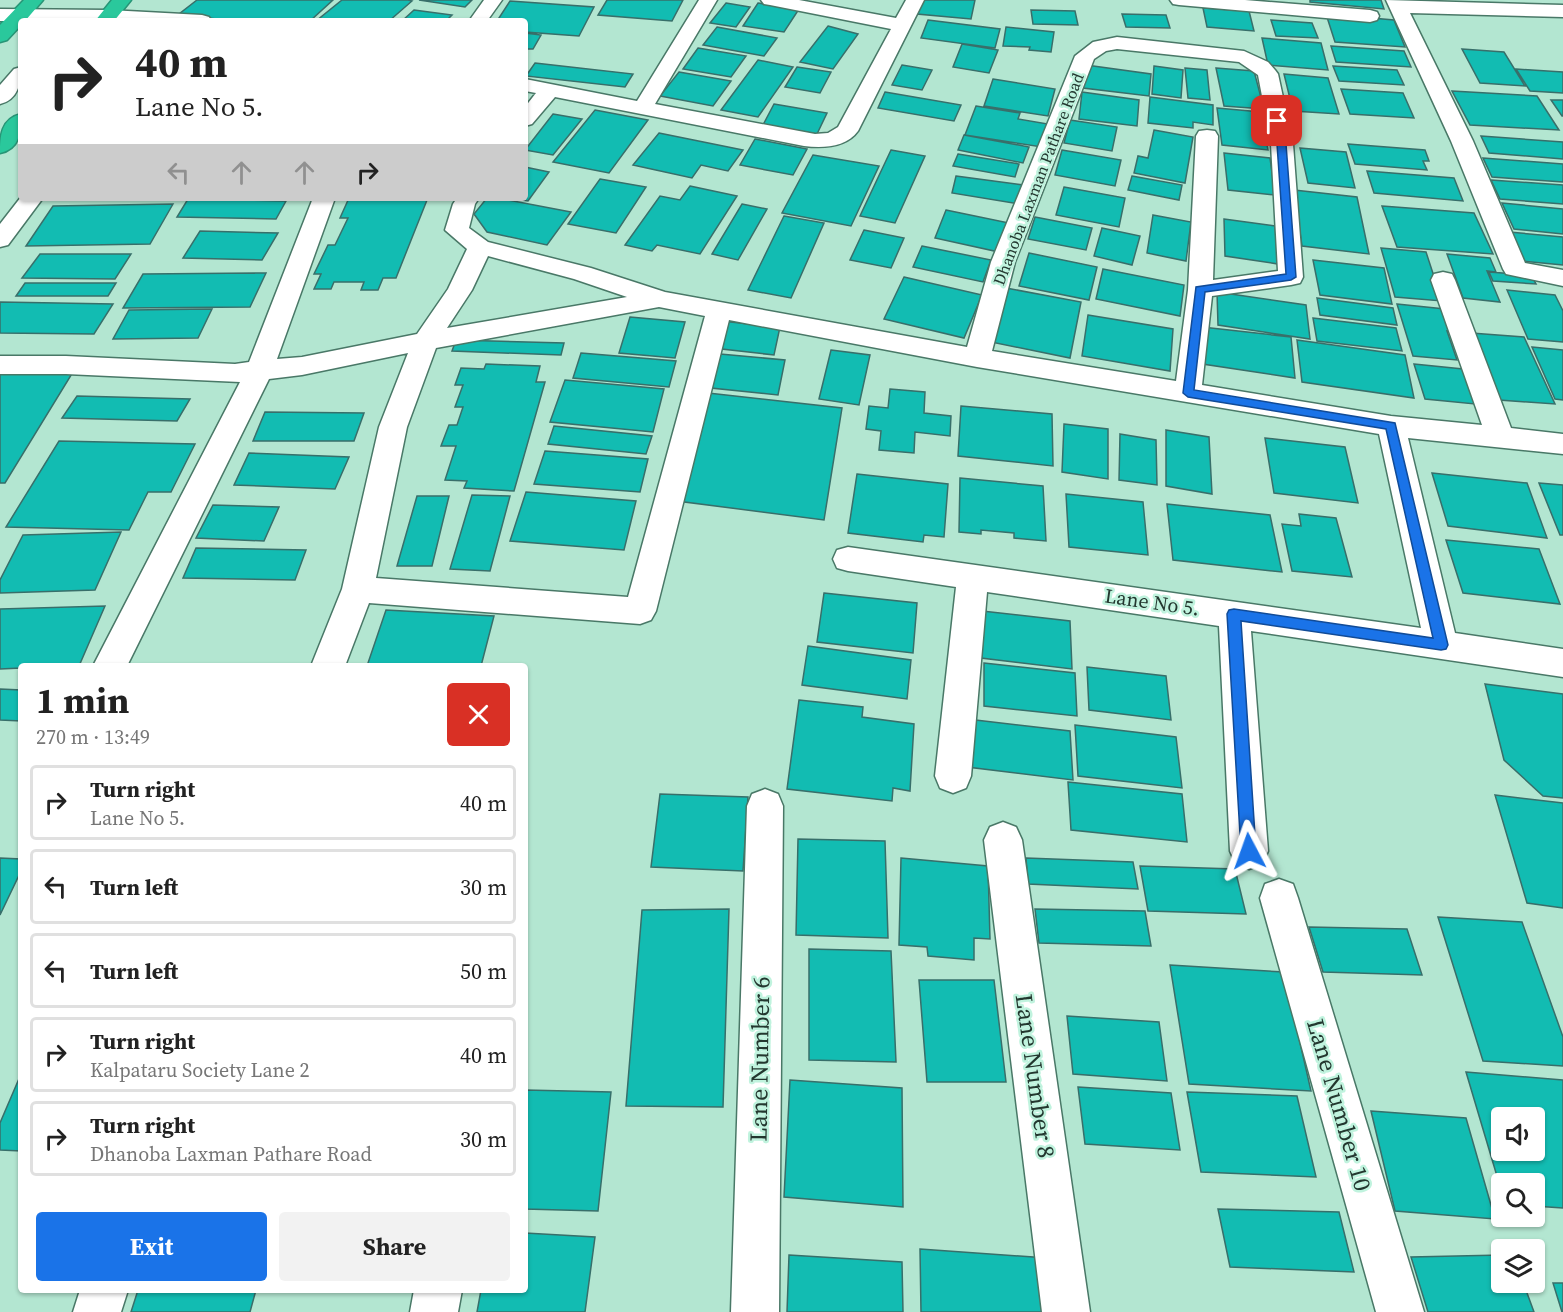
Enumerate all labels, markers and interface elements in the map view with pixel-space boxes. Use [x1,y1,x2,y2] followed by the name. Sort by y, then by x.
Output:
[135,33,228,91] text: 40 m
[36,42,114,120] icon: right
[987,70,1089,288] street label: Dhanoba Laxman Pathare Road
[135,88,263,125] text: Lane No 5.
[1251,95,1302,146] pin
[1260,104,1293,137] icon: arrive
[162,156,195,189] icon: left
[225,156,258,189] icon: ahead
[288,156,321,189] icon: ahead
[351,156,384,189] icon: right
[1103,582,1201,622] street label: Lane No 5.
[36,676,129,725] text: 1 min
[447,683,510,746] button: close
[36,723,150,751] text: 270 m · 13:49
[90,774,195,804] text: Turn right
[39,786,72,819] icon: right
[460,788,507,818] text: 40 m
[90,804,185,832] text: Lane No 5.
[1217,819,1281,883] position arrow
[39,870,72,903] icon: left
[90,872,178,902] text: Turn left
[460,872,507,902] text: 30 m
[39,954,72,987] icon: left
[90,956,178,986] text: Turn left
[460,956,507,986] text: 50 m
[742,976,777,1142] street label: Lane Number 6
[1008,992,1063,1160] street label: Lane Number 8
[1299,1015,1380,1195] street label: Lane Number 10
[90,1026,195,1056] text: Turn right
[39,1038,72,1071] icon: right
[460,1040,507,1070] text: 40 m
[90,1056,310,1084] text: Kalpataru Society Lane 2
[1491,1107,1545,1293] map controls
[1491,1107,1545,1161] button: sound
[90,1110,195,1140] text: Turn right
[39,1122,72,1155] icon: right
[460,1124,507,1154] text: 30 m
[90,1140,372,1168] text: Dhanoba Laxman Pathare Road
[1491,1173,1545,1227] button: search
[36,1212,267,1281] button: Exit
[279,1212,510,1281] button: Share
[1491,1239,1545,1293] button: layers

